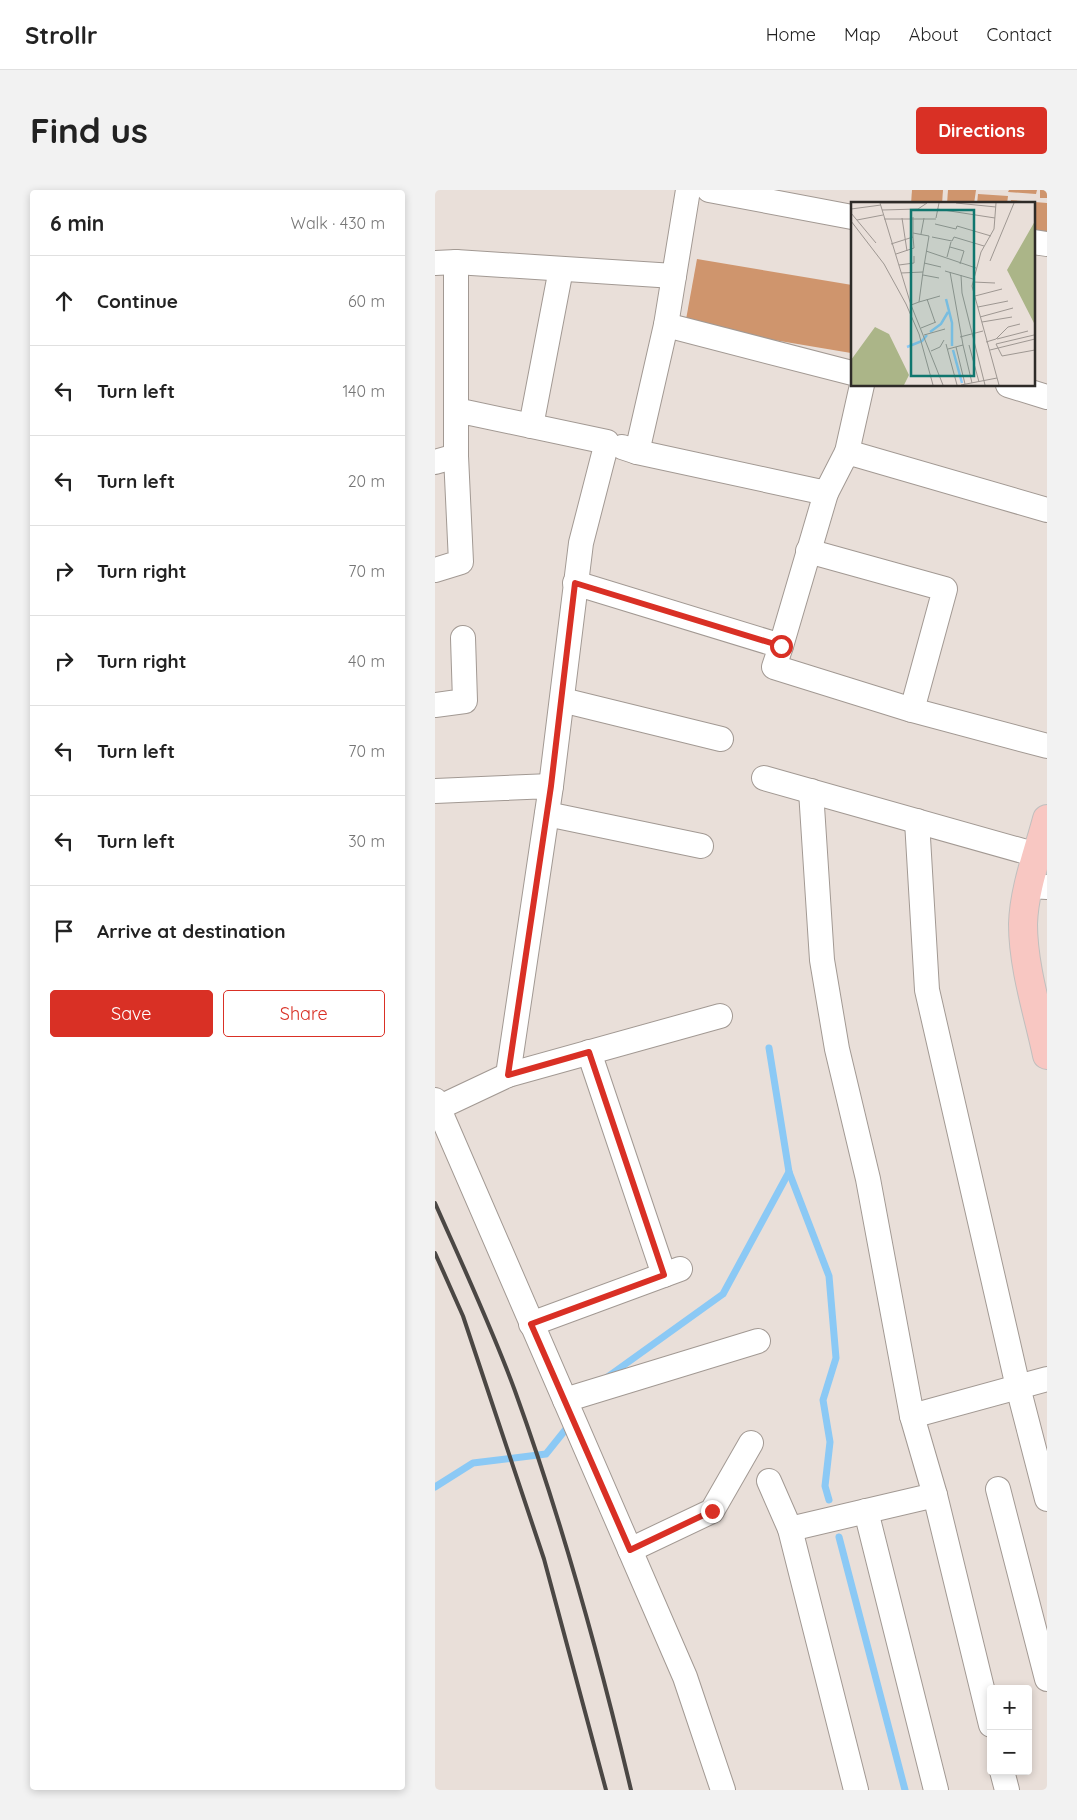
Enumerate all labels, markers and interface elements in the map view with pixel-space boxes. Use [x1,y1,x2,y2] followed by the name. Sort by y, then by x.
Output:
[25,20,97,50] text: Strollr
[766,23,816,46] text: Home
[844,23,881,46] text: Map
[909,23,959,46] text: About
[987,23,1052,46] text: Contact
[916,107,1047,154] button: Directions
[30,108,148,152] text: Find us
[851,202,1035,386] inset map
[50,210,104,236] text: 6 min
[291,213,385,233] text: Walk · 430 m
[50,287,78,315] icon: ahead
[97,289,178,313] text: Continue
[348,291,385,311] text: 60 m
[50,377,78,405] icon: left
[97,379,175,403] text: Turn left
[342,381,385,401] text: 140 m
[50,467,78,495] icon: left
[97,469,175,493] text: Turn left
[348,471,385,491] text: 20 m
[50,557,78,585] icon: right
[97,559,186,583] text: Turn right
[348,561,385,581] text: 70 m
[770,635,793,658] route start
[50,647,78,675] icon: right
[97,649,186,673] text: Turn right
[348,651,385,671] text: 40 m
[50,737,78,765] icon: left
[97,739,175,763] text: Turn left
[348,741,385,761] text: 70 m
[50,827,78,855] icon: left
[97,829,175,853] text: Turn left
[348,831,385,851] text: 30 m
[50,917,78,945] icon: arrive
[97,919,286,943] text: Arrive at destination
[50,990,213,1037] button: Save
[223,990,385,1037] button: Share
[701,1500,724,1523] route end
[987,1685,1032,1775] map controls
[987,1685,1032,1730] button: +
[987,1730,1032,1775] button: −

